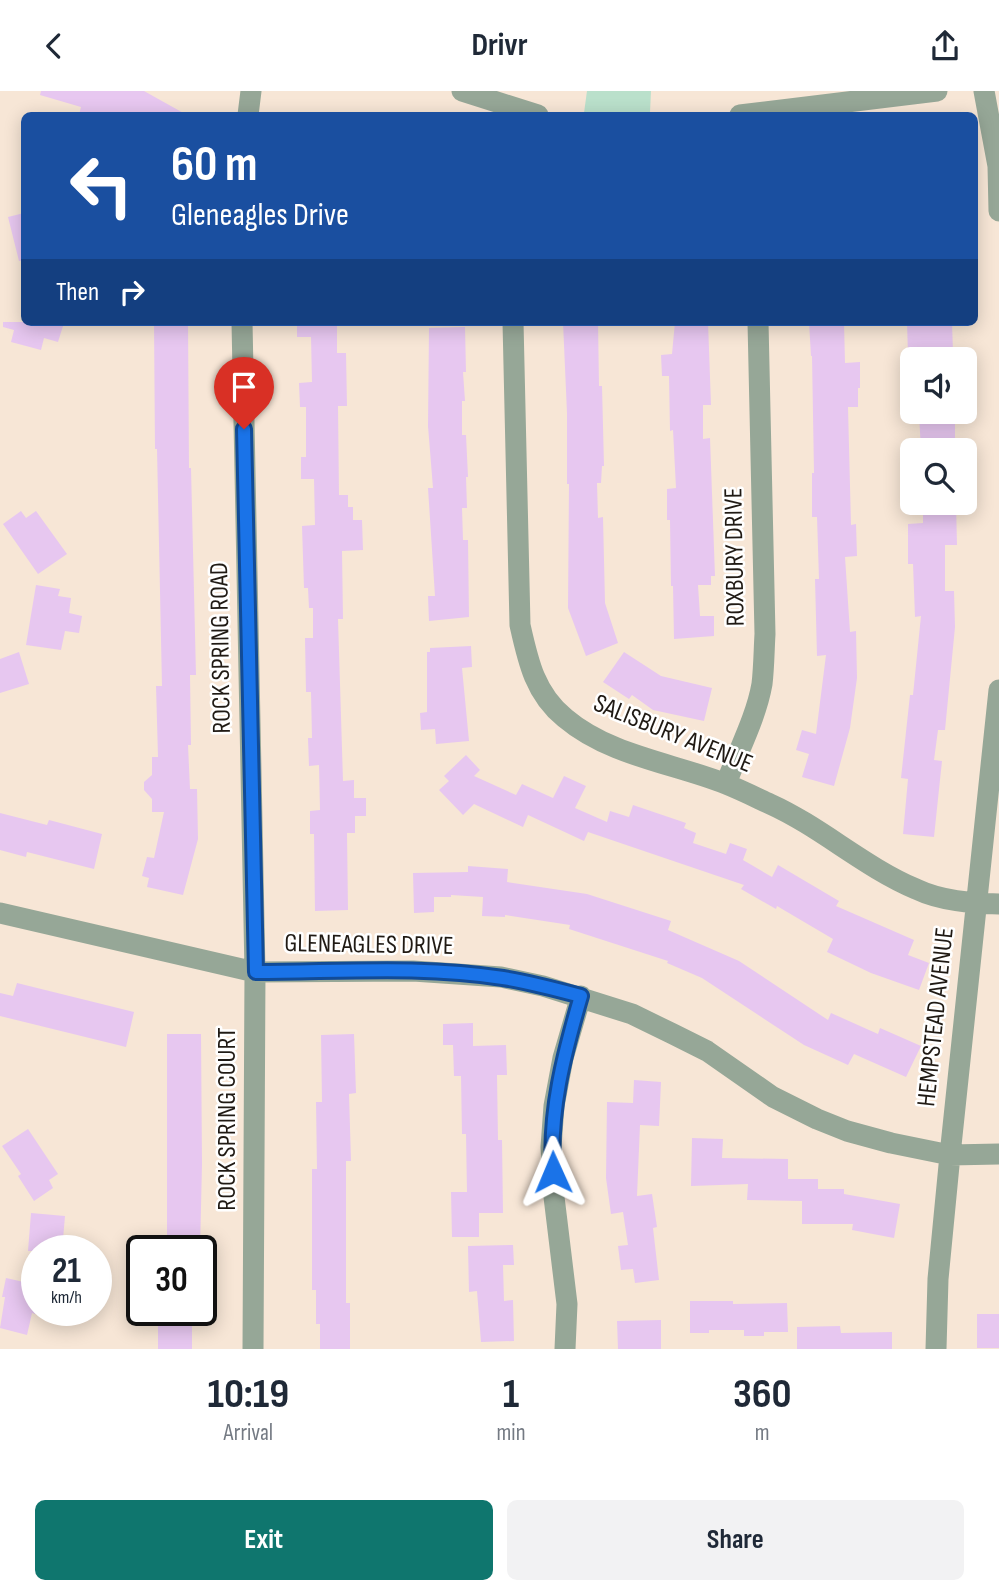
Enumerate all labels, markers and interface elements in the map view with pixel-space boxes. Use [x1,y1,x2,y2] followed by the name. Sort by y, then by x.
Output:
[471,26,528,65] text: Drivr
[35,27,73,65] icon: back
[926,27,964,65] icon: share
[171,136,258,195] text: 60 m
[56,140,147,231] icon: left
[171,196,349,235] text: Gleneagles Drive
[113,273,151,311] icon: right
[56,277,99,308] text: Then
[900,347,977,515] map controls
[900,347,977,424] button: sound
[214,357,274,429] pin
[225,368,263,406] icon: arrive
[900,438,977,515] button: search
[718,487,752,627] street label: ROXBURY DRIVE
[204,562,238,734] street label: ROCK SPRING ROAD
[589,688,757,780] street label: SALISBURY AVENUE
[911,926,961,1108] street label: HEMPSTEAD AVENUE
[284,928,454,962] street label: GLENEAGLES DRIVE
[212,1027,243,1211] street label: ROCK SPRING COURT
[516,1135,590,1209] position arrow
[126,1235,217,1326] speed limit sign: 30
[52,1250,81,1293] text: 21
[51,1287,82,1308] text: km/h
[207,1369,289,1420] text: 10:19
[503,1369,519,1420] text: 1
[733,1369,792,1420] text: 360
[224,1419,273,1447] text: Arrival
[497,1419,525,1447] text: min
[755,1419,770,1447] text: m
[35,1500,493,1580] button: Exit
[507,1500,964,1580] button: Share

